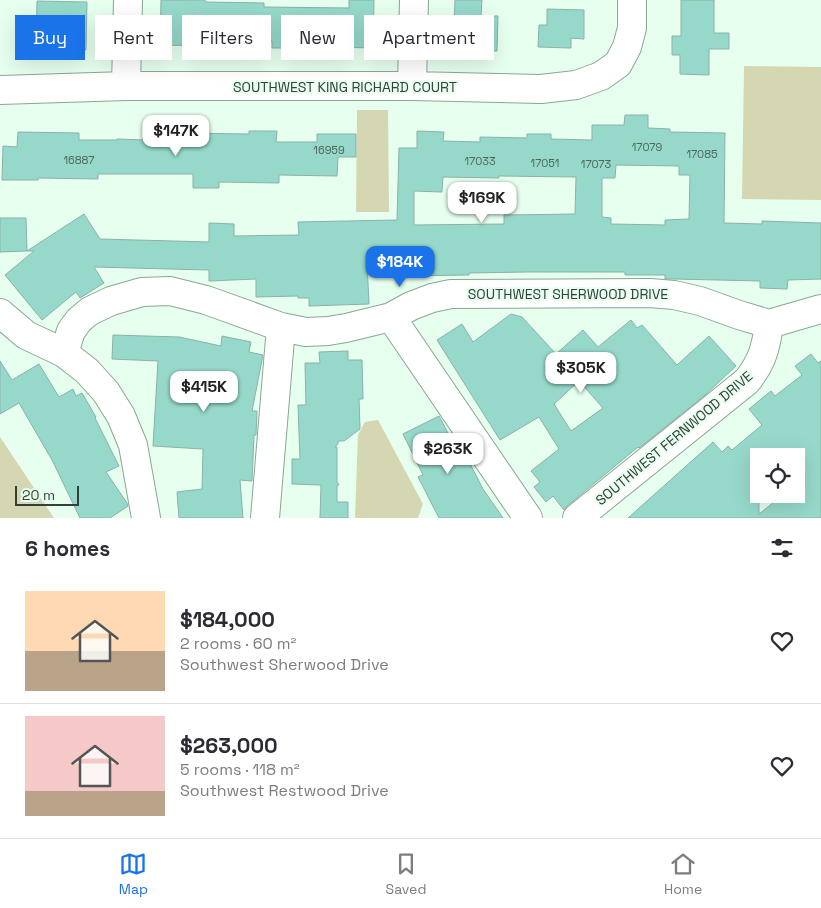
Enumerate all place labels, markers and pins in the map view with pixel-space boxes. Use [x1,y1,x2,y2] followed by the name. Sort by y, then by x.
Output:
[141,114,211,157] pin: $147K
[447,182,517,224] pin: $169K
[365,246,435,288] pin: $184K
[546,352,616,394] pin: $305K
[169,370,239,413] pin: $415K
[413,432,483,475] pin: $263K

